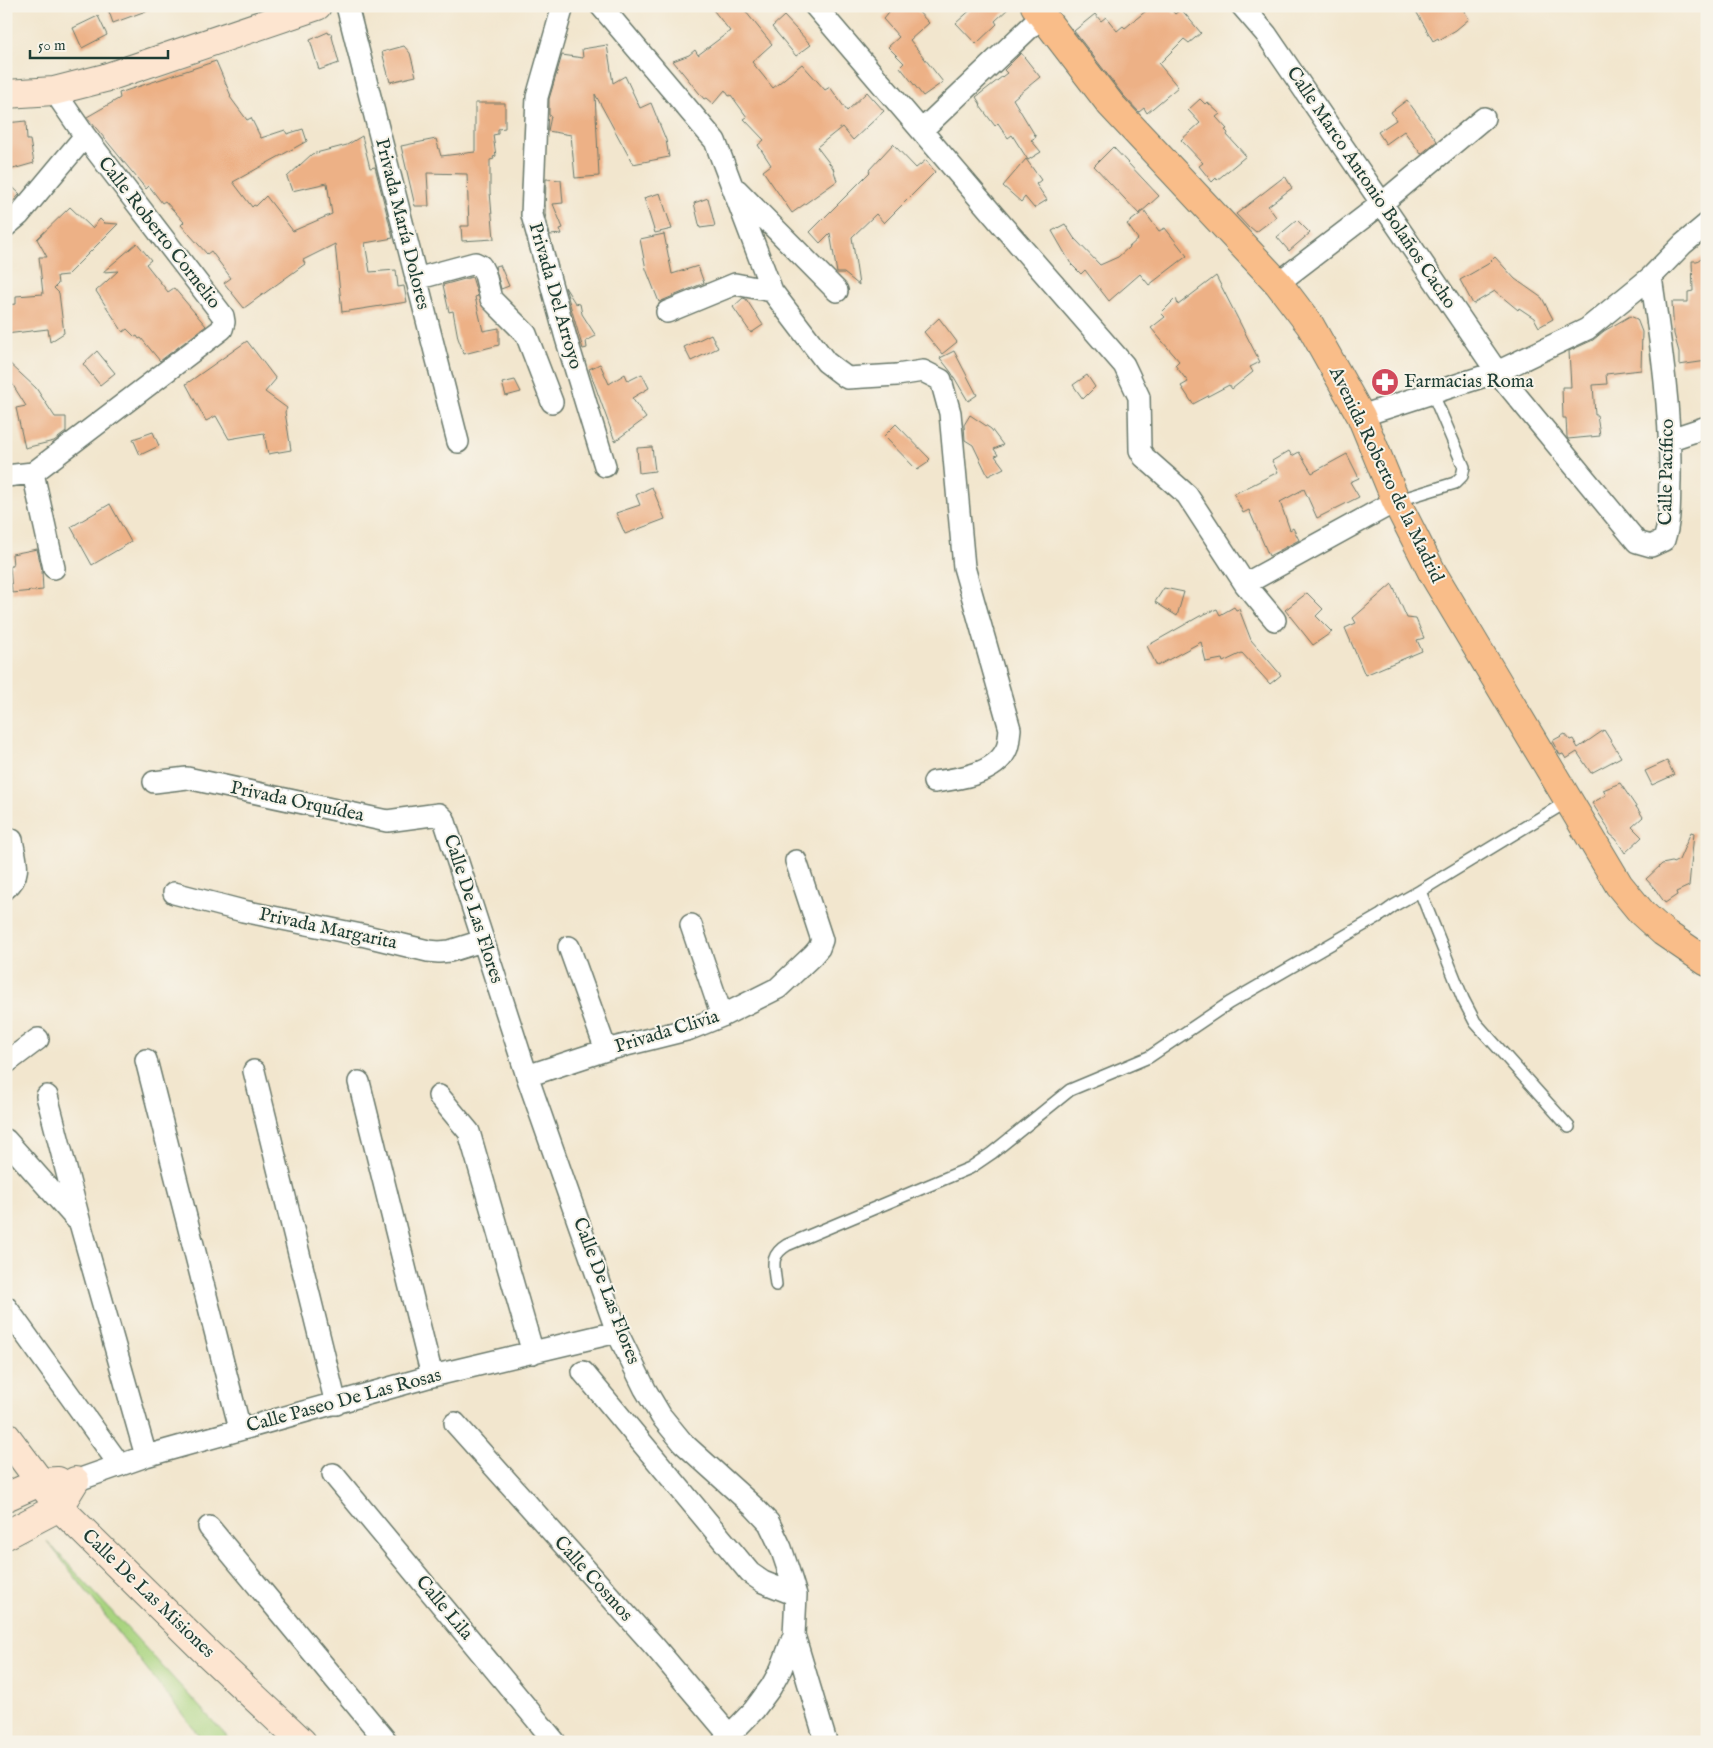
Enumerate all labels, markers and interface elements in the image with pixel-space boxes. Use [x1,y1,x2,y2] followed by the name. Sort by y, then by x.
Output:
[30,28,168,60] scale bar
[38,36,66,55] text: 50 m
[1281,62,1461,314] street label: Calle Marco Antonio Bolaños Cacho
[369,136,435,312] street label: Privada María Dolores
[92,152,226,314] street label: Calle Roberto Cornelio
[523,220,587,372] street label: Privada Del Arroyo
[1323,362,1449,588] street label: Avenida Roberto de la Madrid
[1370,367,1400,397] pharmacy icon: Farmacias Roma
[1404,370,1534,394] place label: Farmacias Roma
[1654,418,1680,526] street label: Calle Pacífico
[228,776,367,828] street label: Privada Orquídea
[438,831,508,987] street label: Calle De Las Flores
[257,903,400,955] street label: Privada Margarita
[612,1005,723,1059] street label: Privada Clivia
[567,1214,645,1368] street label: Calle De Las Flores
[244,1363,444,1439] street label: Calle Paseo De Las Rosas
[76,1524,220,1664] street label: Calle De Las Misiones
[548,1531,638,1627] street label: Calle Cosmos
[410,1571,478,1646] street label: Calle Lila

